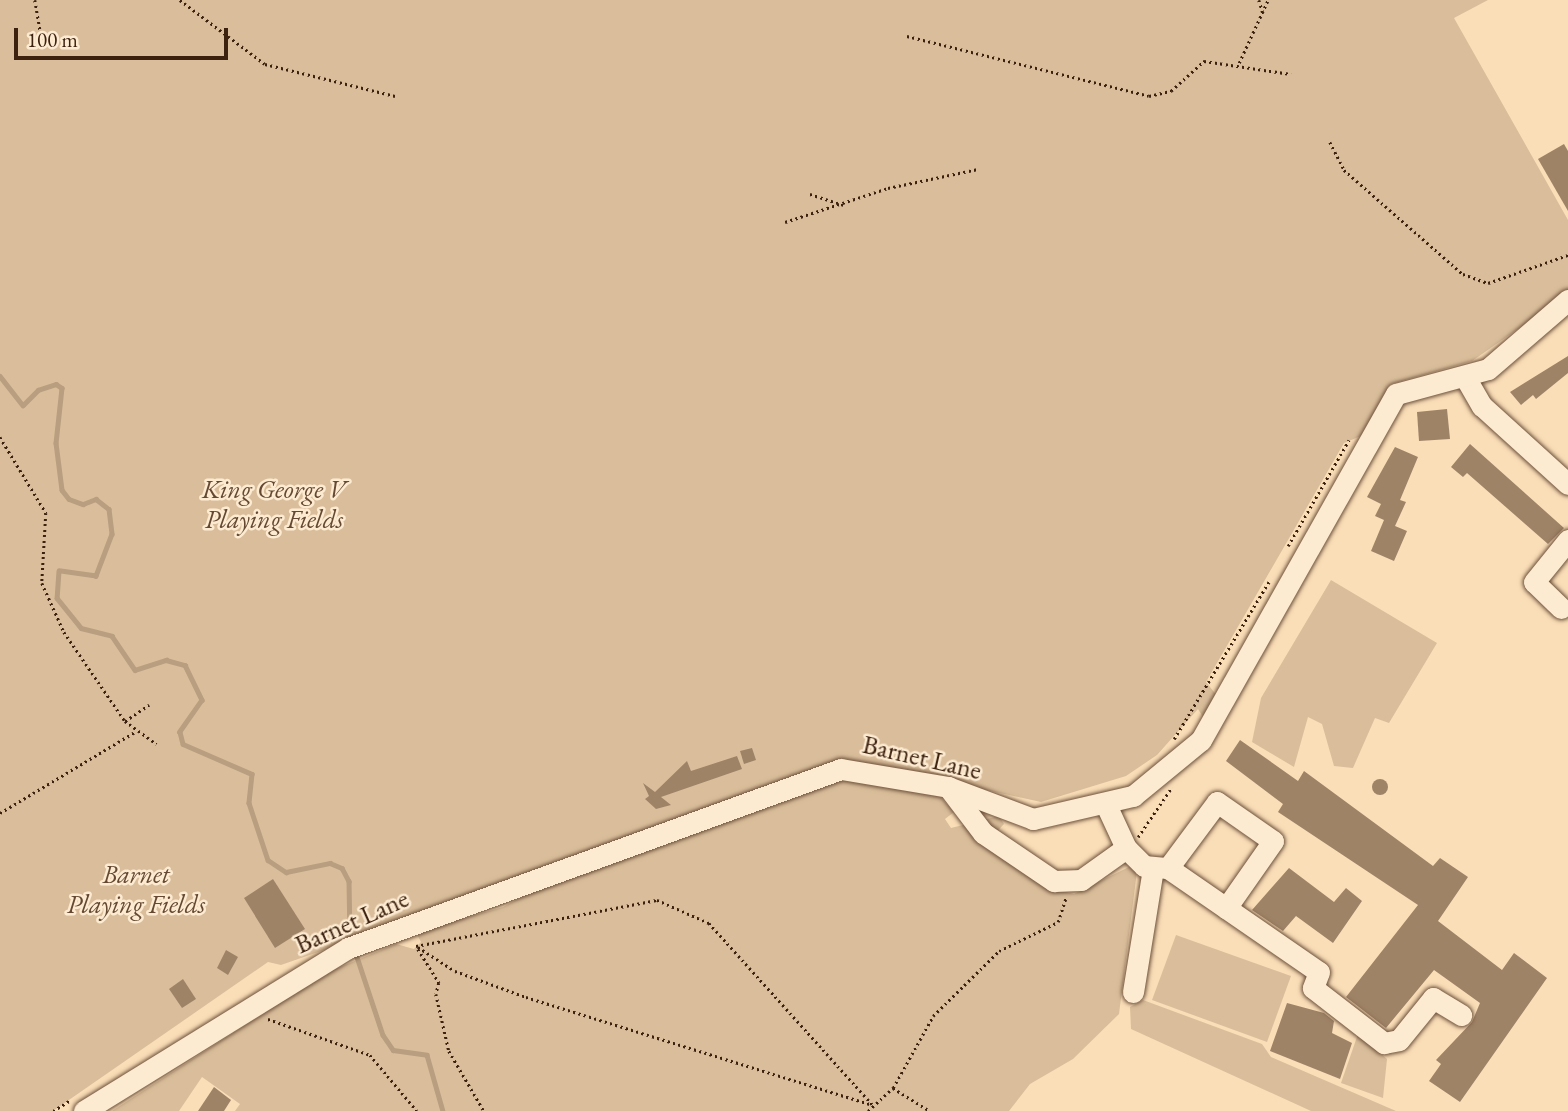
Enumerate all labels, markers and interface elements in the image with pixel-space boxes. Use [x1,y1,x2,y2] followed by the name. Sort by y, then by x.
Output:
[18,14,231,58] scale bar
[27,26,78,53] text: 100 m
[202,474,346,536] park label: King George V Playing Fields
[860,729,984,787] street label: Barnet Lane
[67,859,205,920] park label: Barnet Playing Fields
[290,883,414,961] street label: Barnet Lane

